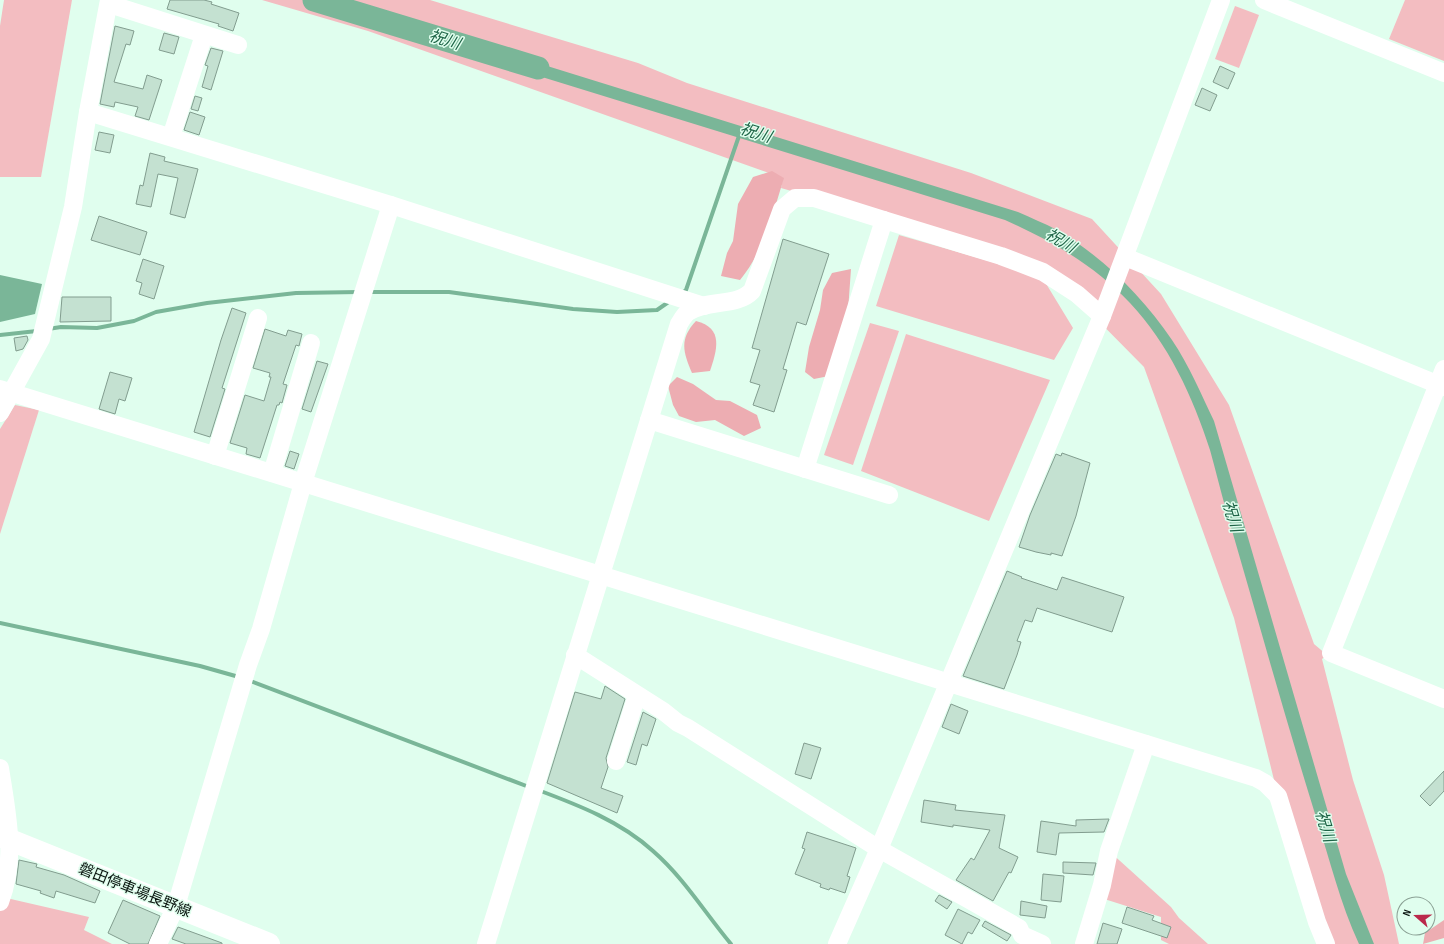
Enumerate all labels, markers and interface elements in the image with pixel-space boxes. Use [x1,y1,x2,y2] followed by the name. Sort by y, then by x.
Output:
[426,27,465,55] water label: 祝川
[737,120,776,148] water label: 祝川
[1042,225,1081,259] water label: 祝川
[1218,498,1246,536] water label: 祝川
[1311,808,1339,846] water label: 祝川
[76,859,194,922] street label: 磐田停車場長野線
[1396,896,1436,936] north arrow
[1400,908,1414,918] text: N

